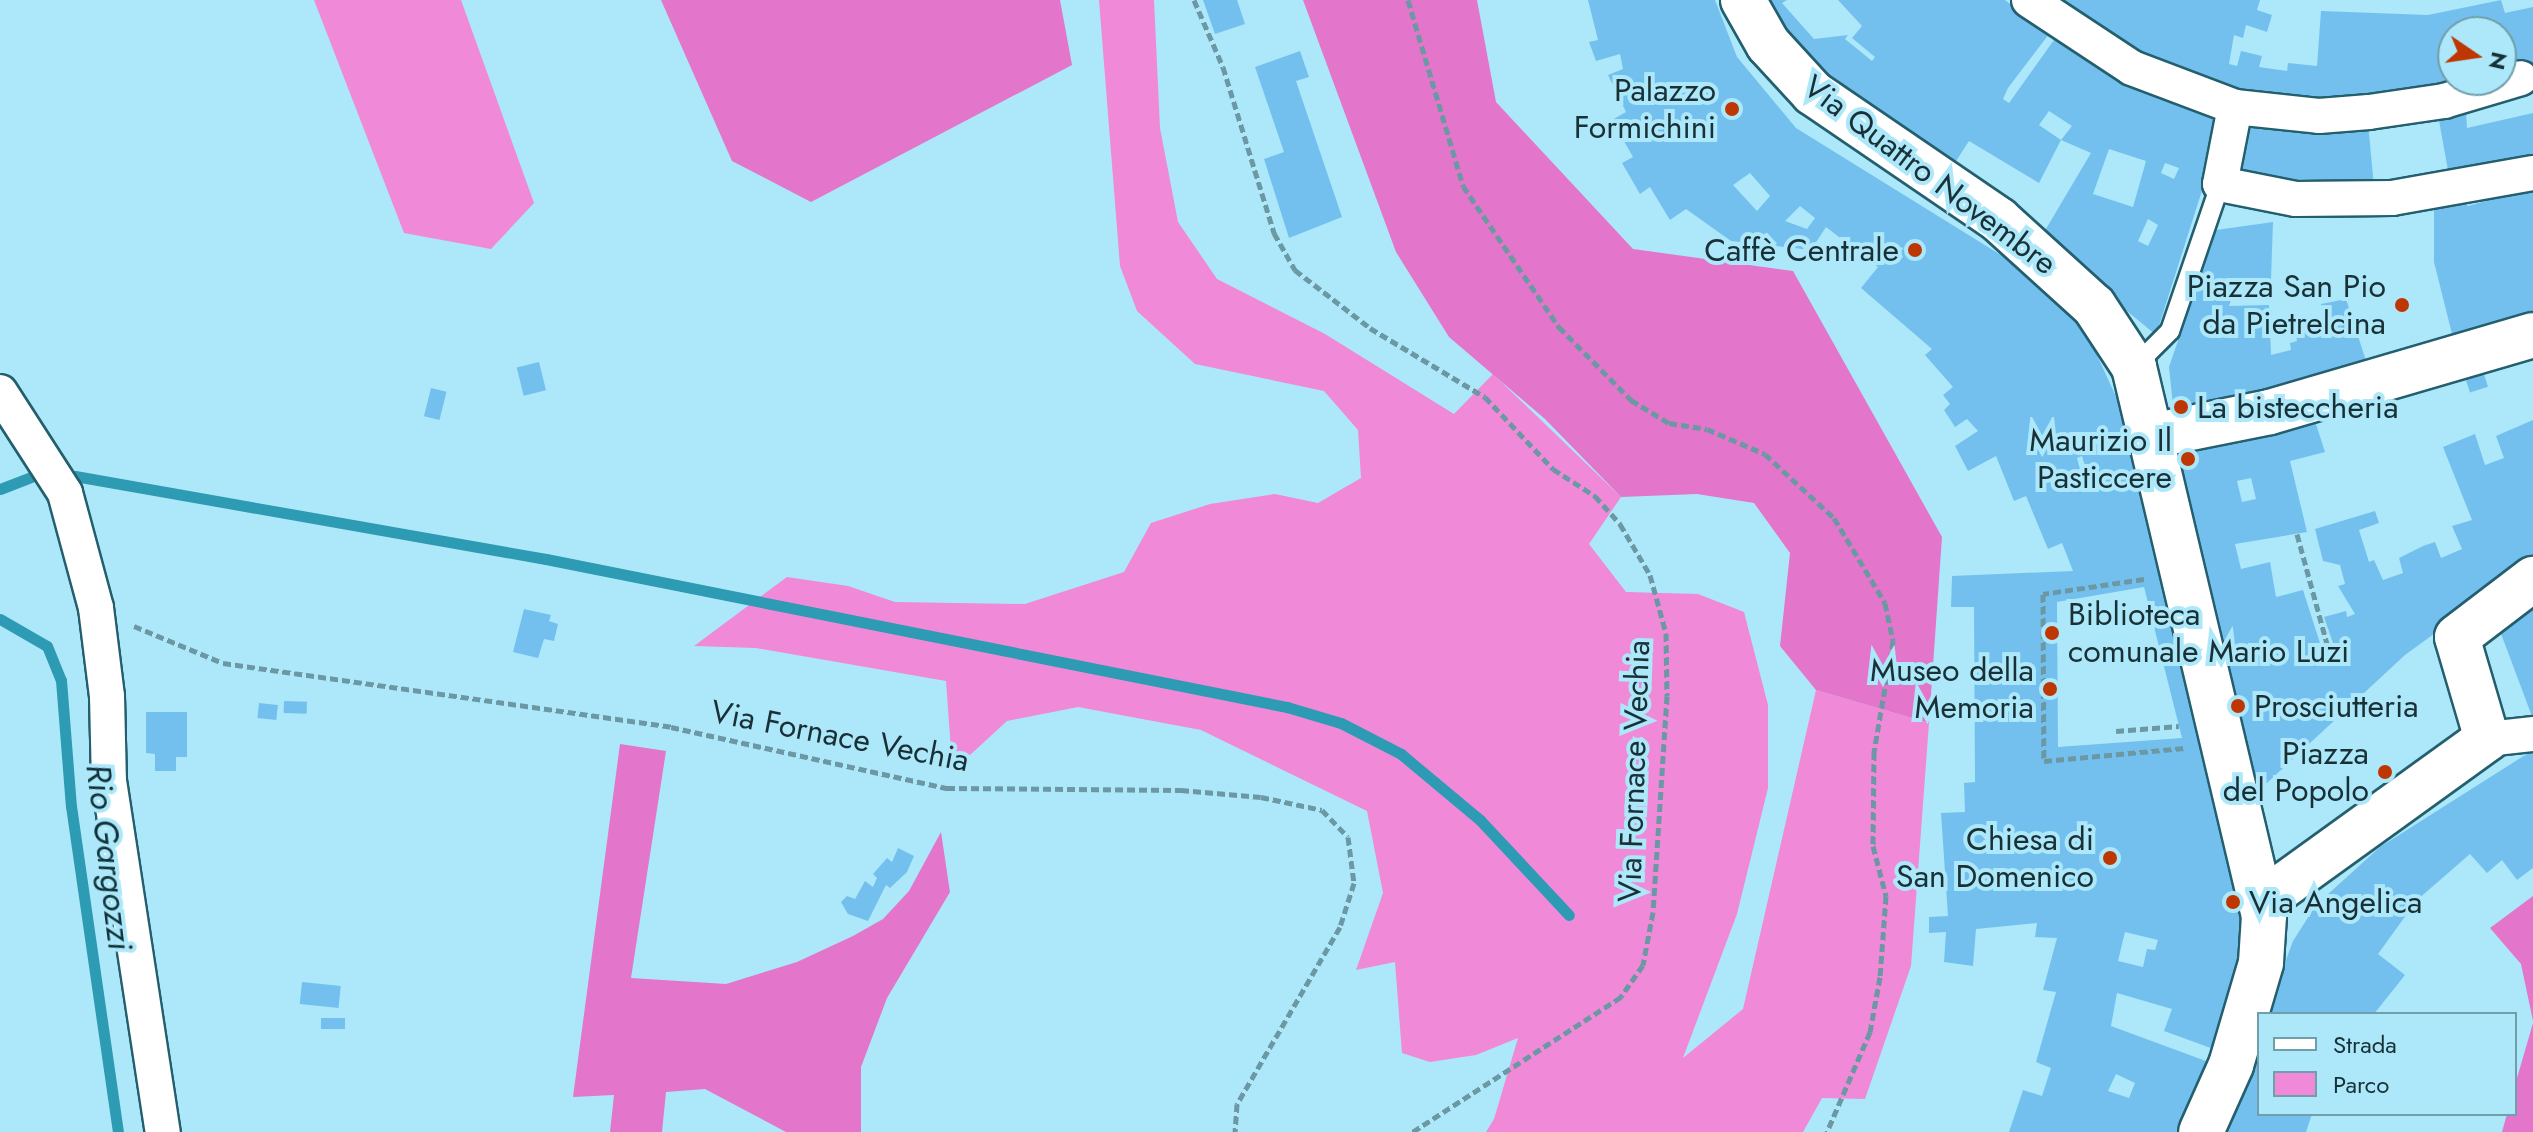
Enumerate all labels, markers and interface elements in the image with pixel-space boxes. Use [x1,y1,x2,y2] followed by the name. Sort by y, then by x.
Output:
[2437,16,2517,96] north arrow
[2481,49,2516,73] text: N
[1796,67,2064,283] street label: Via Quattro Novembre
[1574,72,1716,147] place label: Palazzo Formichini
[1723,100,1741,118] marker: Palazzo Formichini
[1704,231,1899,269] place label: Caffè Centrale
[1906,241,1924,259] marker: Caffè Centrale
[2187,268,2386,343] place label: Piazza San Pio da Pietrelcina
[2393,296,2411,314] marker: Piazza San Pio da Pietrelcina
[2197,388,2399,426] place label: La bisteccheria
[2172,398,2190,416] marker: La bisteccheria
[2029,422,2172,497] place label: Maurizio Il Pasticcere
[2179,450,2197,468] marker: Maurizio Il Pasticcere
[2068,596,2349,671] place label: Biblioteca comunale Mario Luzi
[2043,624,2061,642] marker: Biblioteca comunale Mario Luzi
[1610,639,1658,903] street label: Via Fornace Vechia
[1870,652,2034,727] place label: Museo della Memoria
[2041,680,2059,698] marker: Museo della Memoria
[2254,687,2419,725] place label: Prosciutteria
[708,692,972,780] street label: Via Fornace Vechia
[2229,697,2247,715] marker: Prosciutteria
[2223,735,2369,810] place label: Piazza del Popolo
[77,762,141,952] water label: Rio Gargozzi
[2376,763,2394,781] marker: Piazza del Popolo
[1896,821,2094,896] place label: Chiesa di San Domenico
[2101,849,2119,867] marker: Chiesa di San Domenico
[2249,883,2422,921] place label: Via Angelica
[2224,893,2242,911] marker: Via Angelica
[2257,1012,2517,1116] legend
[2333,1027,2397,1062] text: Strada
[2333,1067,2389,1102] text: Parco

